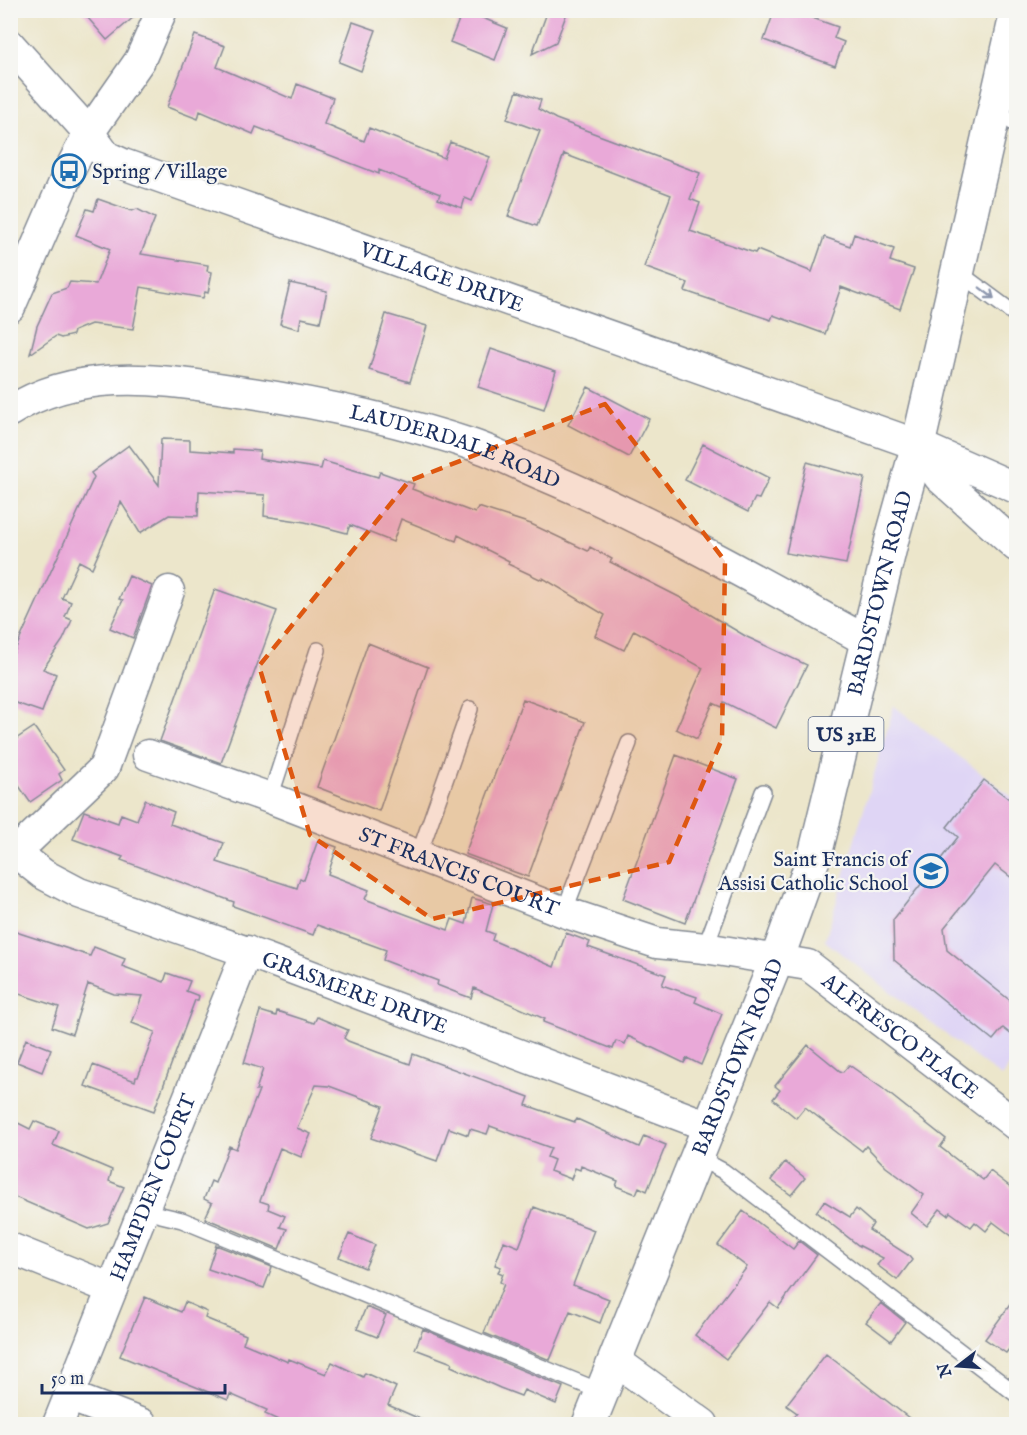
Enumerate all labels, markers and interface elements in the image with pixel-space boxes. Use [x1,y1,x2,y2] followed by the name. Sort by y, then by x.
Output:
[51,153,87,189] bus stop icon: Spring / Village
[92,159,228,186] place label: Spring / Village
[355,236,527,320] street label: VILLAGE DRIVE
[979,287,995,300] one-way arrow
[347,400,564,496] street label: LAUDERDALE ROAD
[842,488,920,699] street label: BARDSTOWN ROAD
[808,717,884,751] road number: US 31E
[355,822,563,924] street label: ST FRANCIS COURT
[717,847,911,898] place label: Saint Francis of Assisi Catholic School
[913,853,949,889] school or university icon: Saint Francis of Assisi Catholic School
[258,946,451,1041] street label: GRASMERE DRIVE
[687,955,791,1160] street label: BARDSTOWN ROAD
[815,968,984,1106] street label: ALFRESCO PLACE
[105,1090,204,1285] street label: HAMPDEN COURT
[928,1336,988,1396] north arrow
[42,1357,225,1395] scale bar
[934,1360,957,1380] text: N
[51,1368,84,1391] text: 50 m

